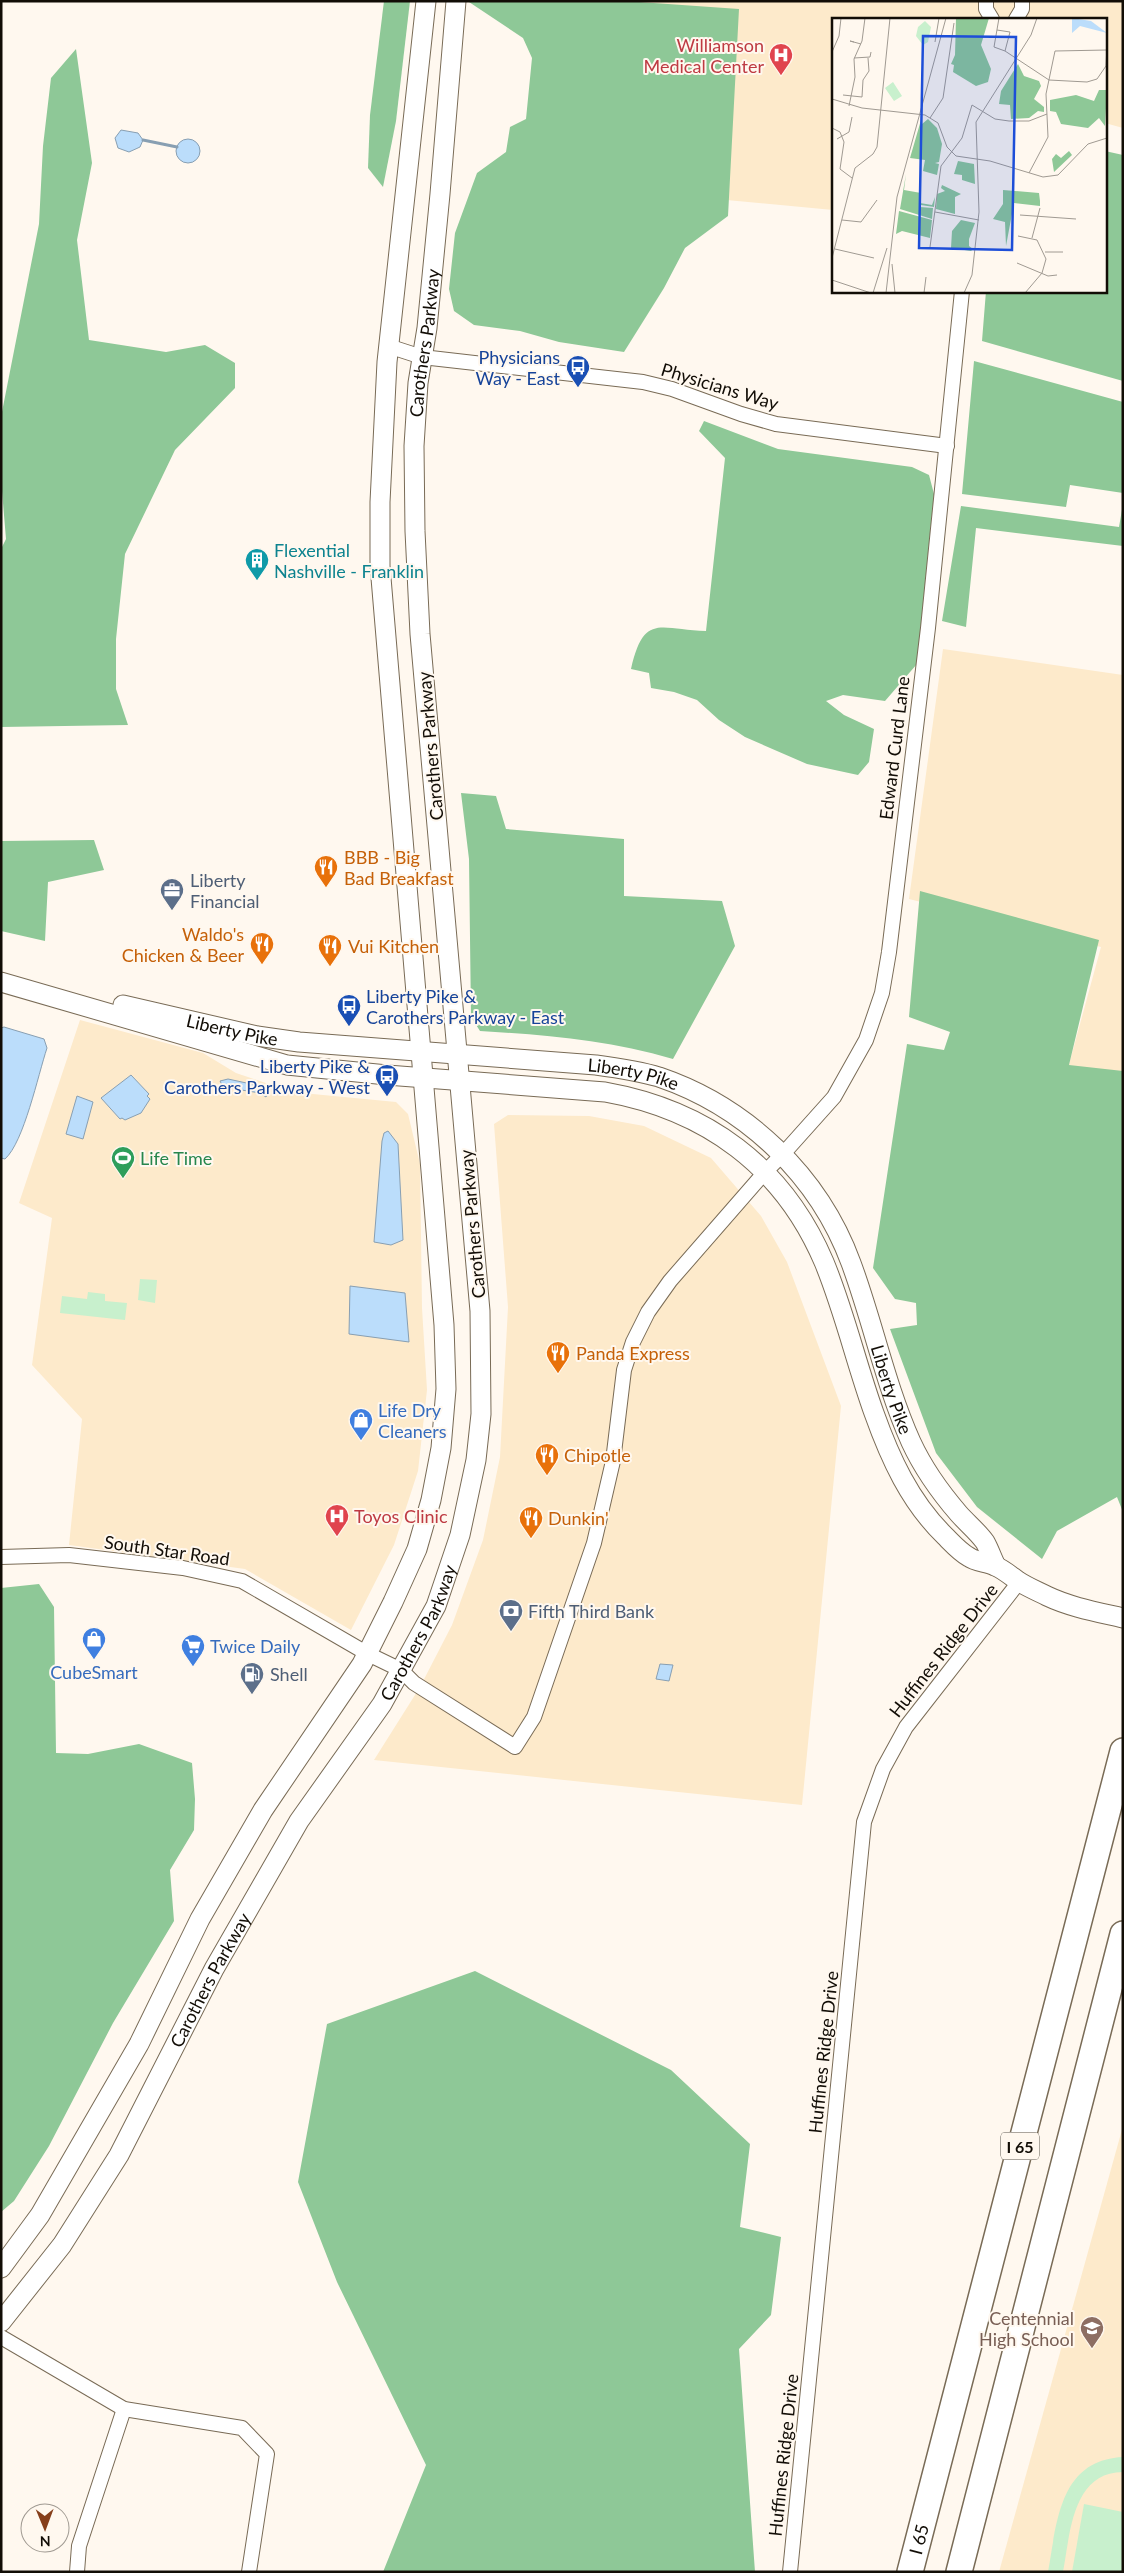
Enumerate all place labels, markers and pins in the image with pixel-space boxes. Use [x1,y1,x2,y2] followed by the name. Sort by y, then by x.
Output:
[644,34,764,77] place label: Williamson Medical Center
[768,42,794,76] hospital icon: Williamson Medical Center
[475,346,561,389] place label: Physicians Way - East
[565,354,591,388] bus stop icon: Physicians Way - East
[274,539,424,582] place label: Flexential Nashville - Franklin
[244,547,270,581] building icon: Flexential Nashville - Franklin
[344,846,454,889] place label: BBB - Big Bad Breakfast
[313,854,339,888] restaurant icon: BBB - Big Bad Breakfast
[190,869,260,912] place label: Liberty Financial
[159,877,185,911] office icon: Liberty Financial
[122,923,244,966] place label: Waldo's Chicken & Beer
[249,931,275,965] restaurant icon: Waldo's Chicken & Beer
[317,933,343,967] restaurant icon: Vui Kitchen
[348,935,439,957] place label: Vui Kitchen
[366,985,565,1028] place label: Liberty Pike & Carothers Parkway - East
[336,993,362,1027] bus stop icon: Liberty Pike & Carothers Parkway - East
[164,1055,371,1098] place label: Liberty Pike & Carothers Parkway - West
[374,1063,400,1097] bus stop icon: Liberty Pike & Carothers Parkway - West
[110,1145,136,1179] sports icon: Life Time
[140,1147,212,1169] place label: Life Time
[545,1340,571,1374] restaurant icon: Panda Express
[576,1342,690,1364] place label: Panda Express
[378,1399,447,1442] place label: Life Dry Cleaners
[348,1407,374,1441] shop icon: Life Dry Cleaners
[534,1442,560,1476] restaurant icon: Chipotle
[564,1444,631,1466] place label: Chipotle
[324,1503,350,1537] hospital icon: Toyos Clinic
[354,1505,448,1527] place label: Toyos Clinic
[518,1505,544,1539] restaurant icon: Dunkin'
[548,1507,609,1529] place label: Dunkin'
[498,1598,524,1632] bank icon: Fifth Third Bank
[528,1600,655,1622] place label: Fifth Third Bank
[81,1626,107,1660] shop icon: CubeSmart
[180,1633,206,1667] supermarket icon: Twice Daily
[210,1635,301,1657] place label: Twice Daily
[50,1661,138,1683] place label: CubeSmart
[239,1661,265,1695] fuel station icon: Shell
[270,1663,308,1685] place label: Shell
[979,2307,1074,2350] place label: Centennial High School
[1079,2315,1105,2349] school or university icon: Centennial High School

